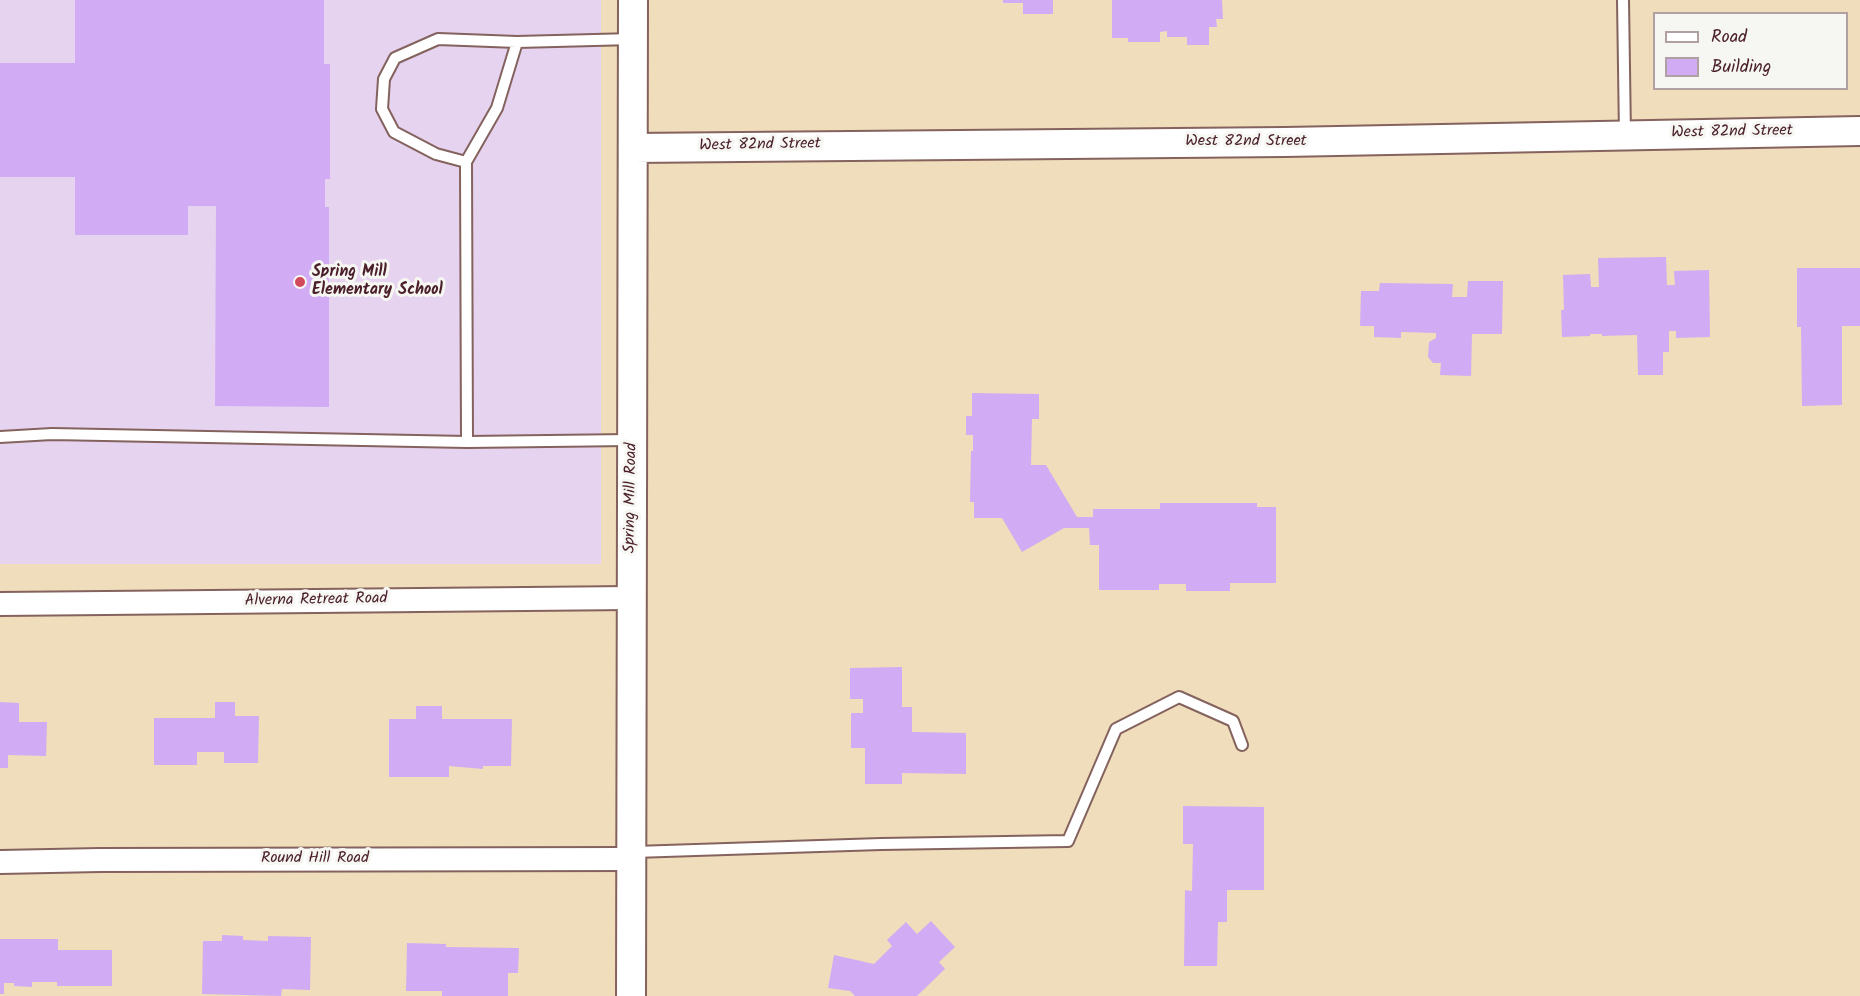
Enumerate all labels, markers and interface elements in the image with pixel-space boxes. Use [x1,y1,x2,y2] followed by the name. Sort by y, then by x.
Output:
[1653,12,1848,90] legend
[1711,23,1747,52] text: Road
[1711,53,1771,82] text: Building
[1671,122,1793,144] street label: West 82nd Street
[1185,132,1307,152] street label: West 82nd Street
[699,135,821,157] street label: West 82nd Street
[312,263,443,301] place label: Spring Mill Elementary School
[293,275,307,289] marker: Spring Mill Elementary School
[621,443,643,553] street label: Spring Mill Road
[244,590,388,612] street label: Alverna Retreat Road
[261,849,369,869] street label: Round Hill Road

